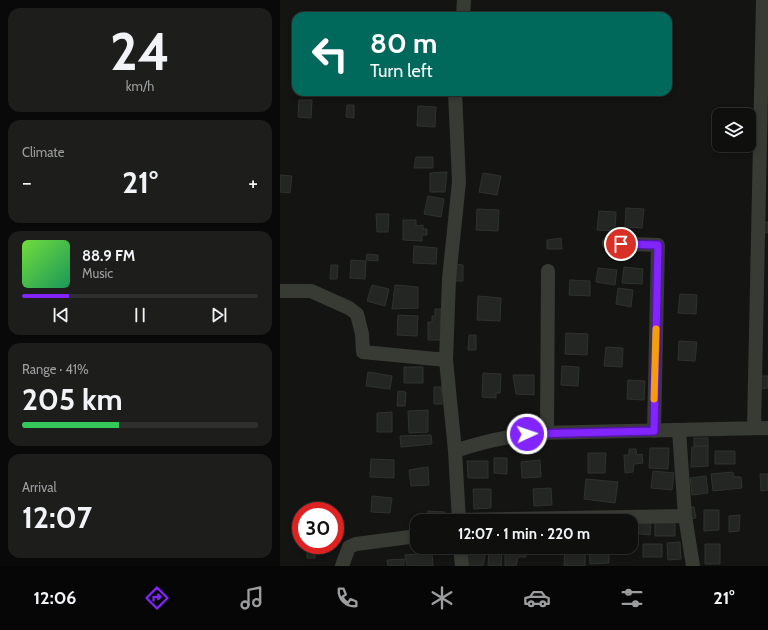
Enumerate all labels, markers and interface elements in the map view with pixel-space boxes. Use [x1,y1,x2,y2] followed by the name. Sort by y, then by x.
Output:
[110,20,170,83] text: 24
[370,26,437,60] text: 80 m
[304,28,356,80] icon: left
[370,60,433,82] text: Turn left
[126,78,154,94] text: km/h
[712,108,756,152] map controls
[712,108,756,152] button: layers
[22,144,64,160] text: Climate
[122,164,158,201] text: 21°
[22,169,32,196] text: −
[248,169,258,196] text: +
[604,227,638,261] pin
[610,233,632,255] icon: arrive
[82,247,135,265] text: 88.9 FM
[82,265,113,281] text: Music
[50,304,72,326] icon: previous
[129,304,151,326] icon: pause
[208,304,230,326] icon: next
[22,361,89,377] text: Range · 41%
[22,381,123,418] text: 205 km
[506,413,548,455] position arrow
[22,479,57,495] text: Arrival
[22,499,92,536] text: 12:07
[292,502,344,554] speed limit sign: 30
[458,525,590,543] text: 12:07 · 1 min · 220 m
[143,584,171,612] icon: directions
[238,584,266,612] icon: music
[333,584,361,612] icon: phone
[428,584,456,612] icon: climate
[523,584,551,612] icon: car
[618,584,646,612] icon: filters
[33,587,76,609] text: 12:06
[713,587,735,609] text: 21°

